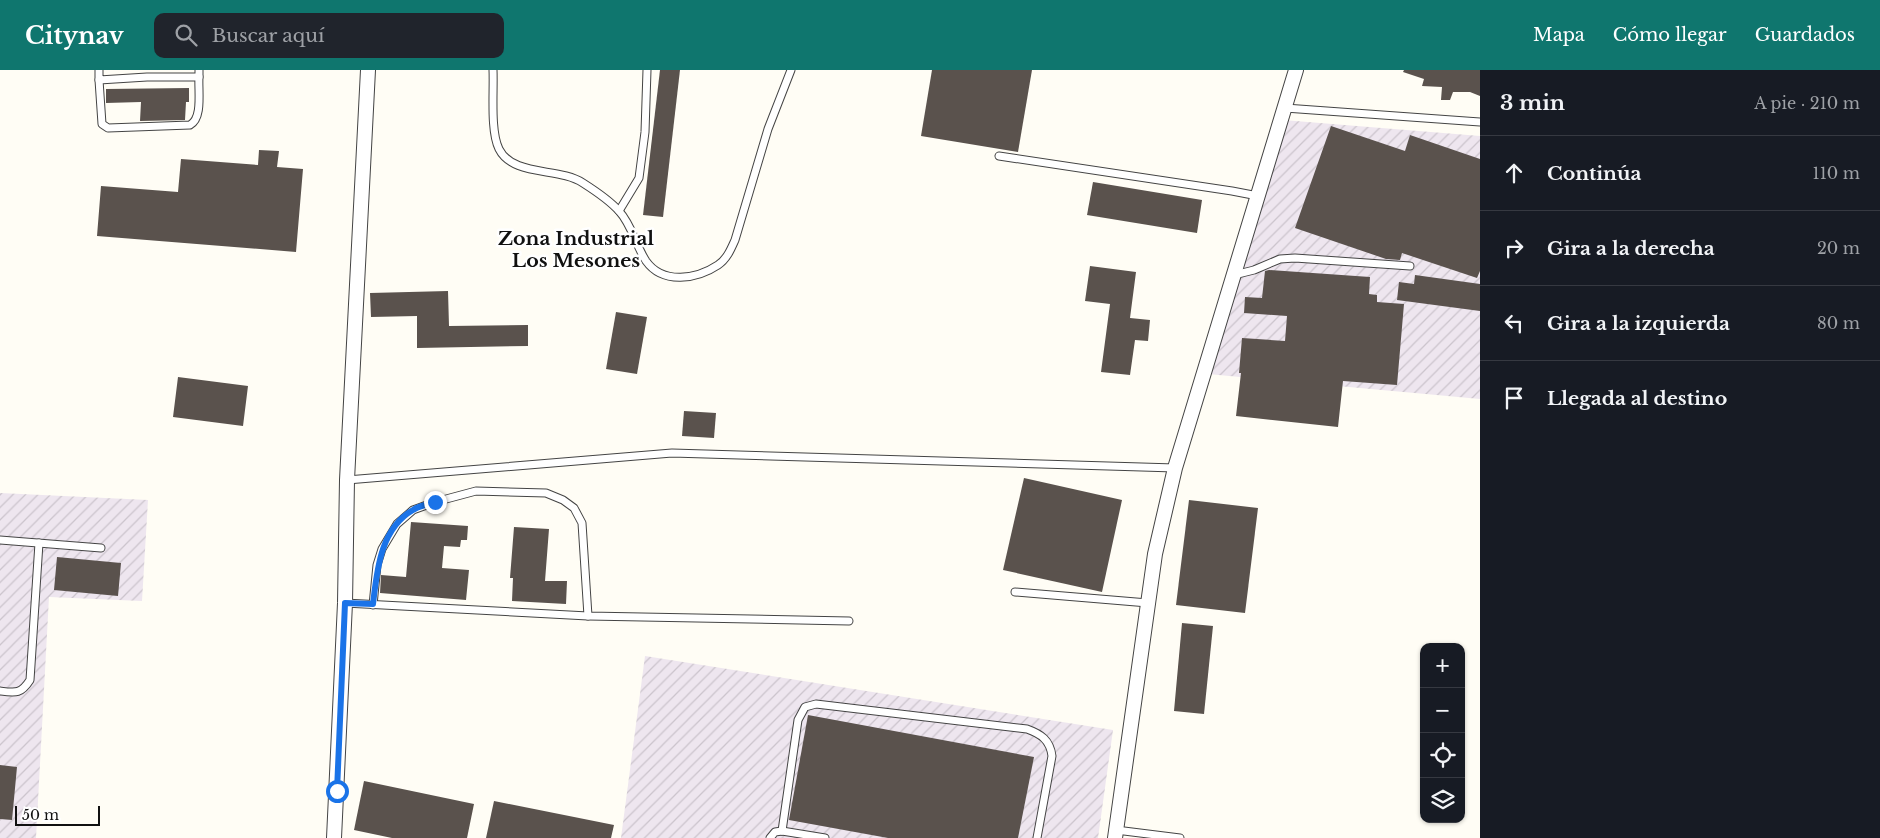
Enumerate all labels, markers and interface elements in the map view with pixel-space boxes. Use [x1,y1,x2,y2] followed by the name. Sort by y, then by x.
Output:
[154,13,504,58] search box
[25,21,124,50] text: Citynav
[172,21,200,49] icon: search
[212,24,324,47] text: Buscar aquí
[1533,24,1585,46] text: Mapa
[1613,24,1727,46] text: Cómo llegar
[1755,24,1855,46] text: Guardados
[1500,90,1565,116] text: 3 min
[1754,93,1860,113] text: A pie · 210 m
[1500,159,1528,187] icon: ahead
[1547,162,1641,185] text: Continúa
[1813,163,1860,183] text: 110 m
[498,227,654,272] district label: Zona Industrial Los Mesones
[1500,234,1528,262] icon: right
[1547,237,1715,260] text: Gira a la derecha
[1817,238,1860,258] text: 20 m
[1500,309,1528,337] icon: left
[1547,312,1730,335] text: Gira a la izquierda
[1817,313,1860,333] text: 80 m
[1500,384,1528,412] icon: arrive
[1547,387,1727,410] text: Llegada al destino
[424,491,447,514] route end
[1420,643,1465,823] map controls
[1420,643,1465,688] button: +
[1420,688,1465,733] button: −
[1420,733,1465,778] button: locate
[1420,778,1465,823] button: layers
[326,780,349,803] route start
[15,803,100,826] scale bar
[22,806,59,824] text: 50 m

